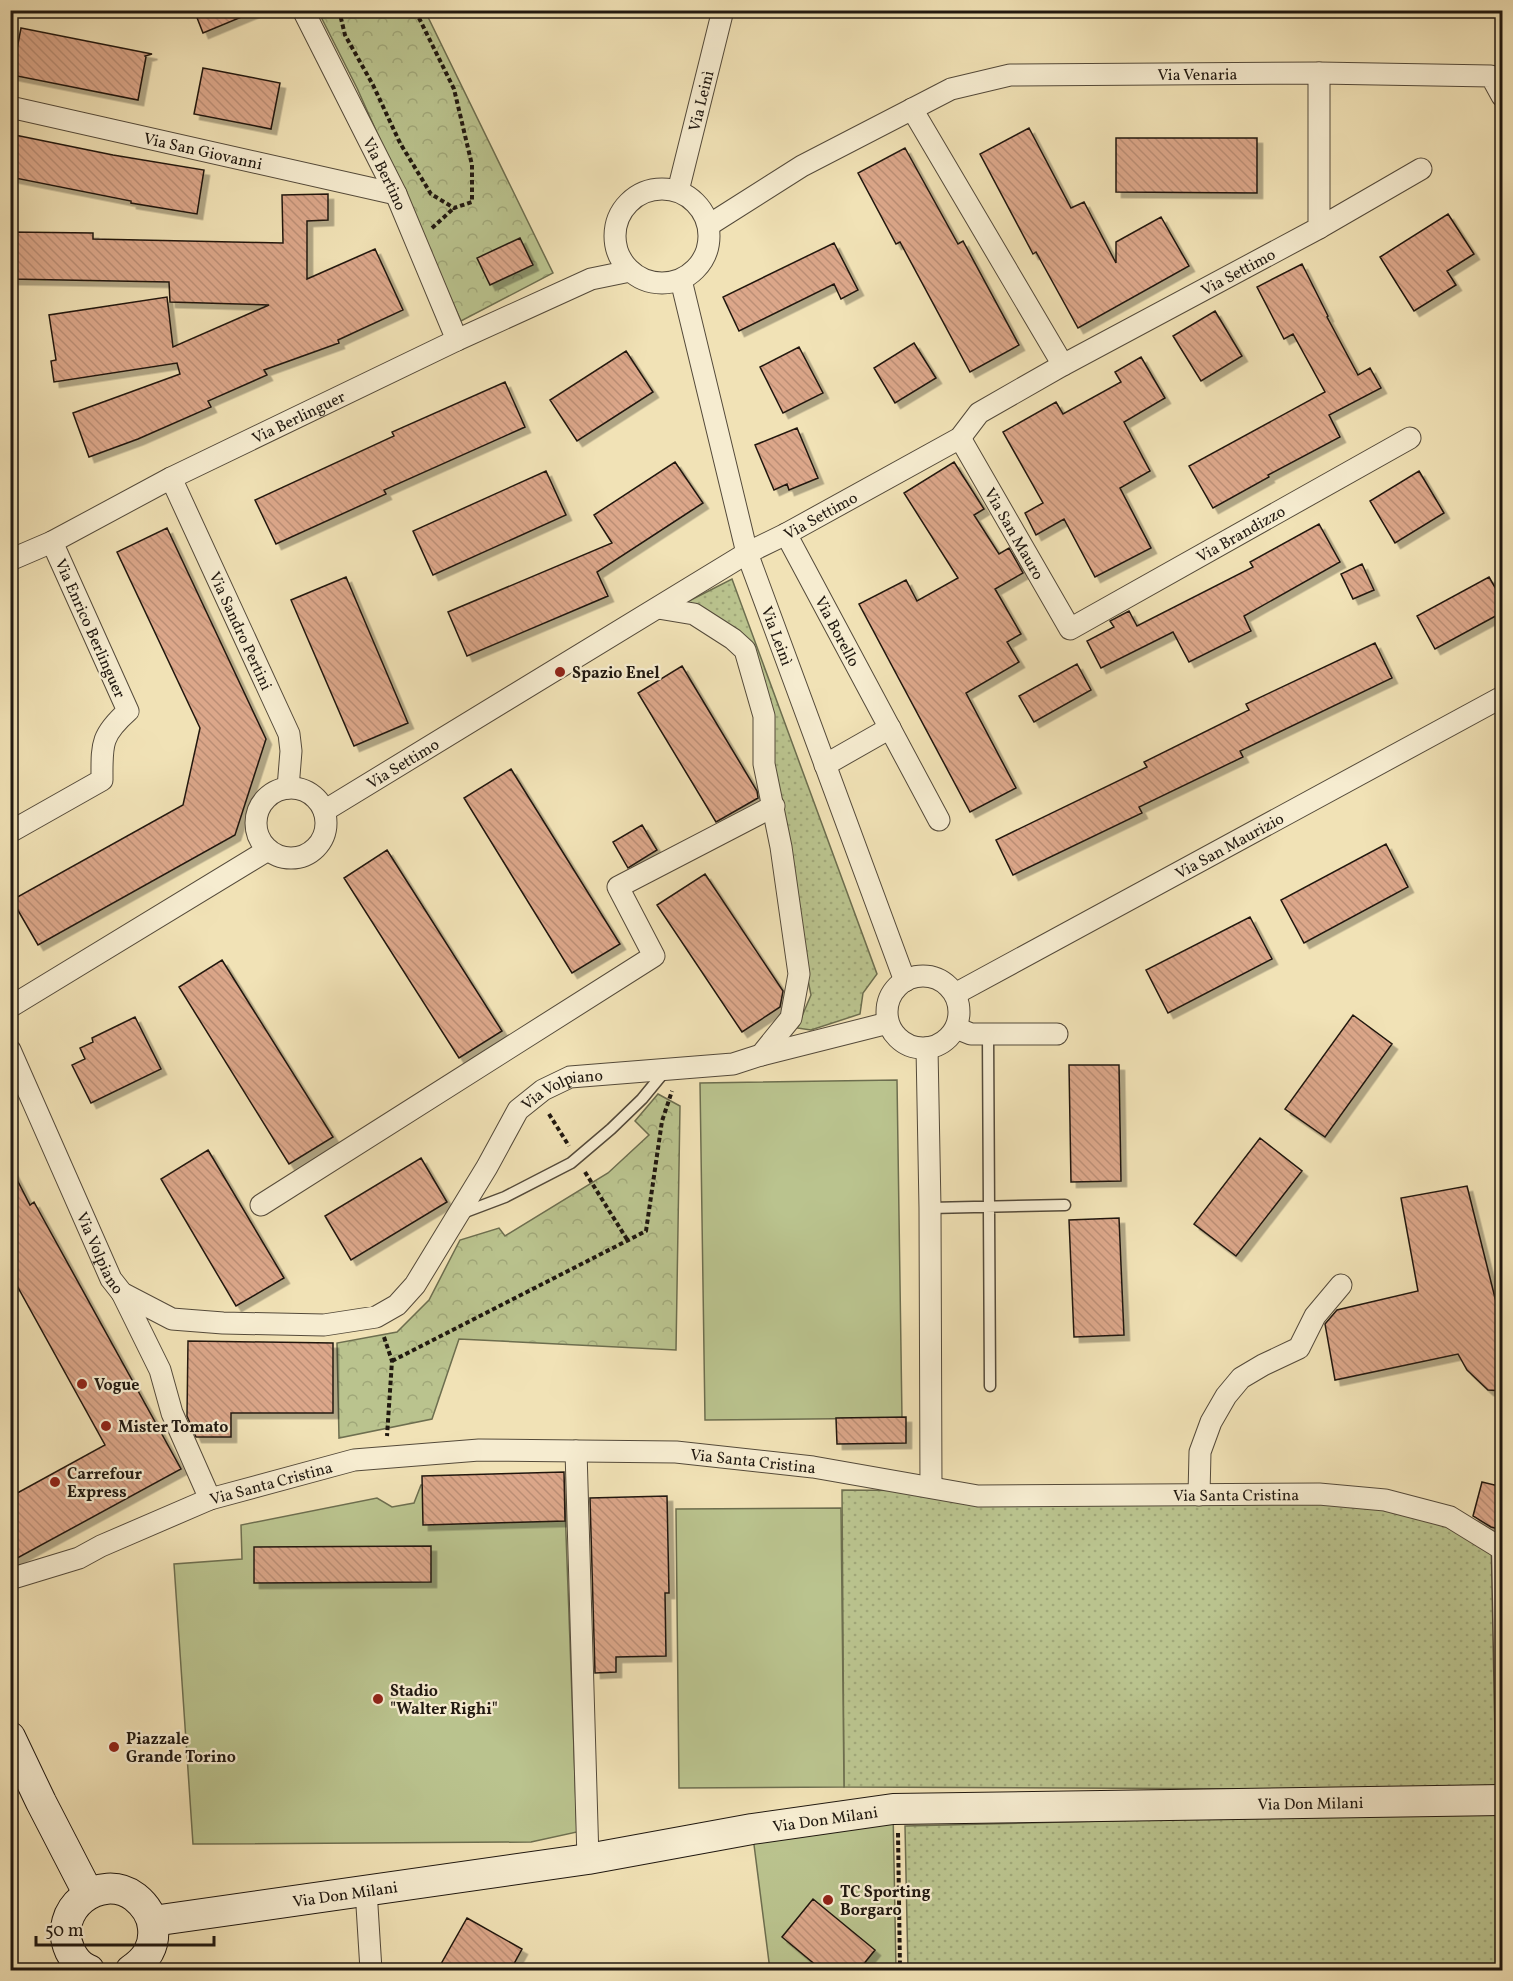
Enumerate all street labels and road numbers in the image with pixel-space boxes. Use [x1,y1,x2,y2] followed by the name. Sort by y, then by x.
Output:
[1158,65,1238,87] street label: Via Venaria
[684,68,721,134] street label: Via Leinì
[141,128,264,177] street label: Via San Giovanni
[356,134,411,214] street label: Via Bertino
[1198,244,1280,302] street label: Via Settimo
[249,386,350,450] street label: Via Berlinguer
[978,484,1048,584] street label: Via San Mauro
[780,488,862,546] street label: Via Settimo
[1193,501,1290,569] street label: Via Brandizzo
[48,556,130,702] street label: Via Enrico Berlinguer
[203,569,276,694] street label: Via Sandro Pertini
[808,593,864,671] street label: Via Borello
[755,603,797,669] street label: Via Leinì
[363,734,444,795] street label: Via Settimo
[1172,808,1288,885] street label: Via San Maurizio
[517,1065,604,1116] street label: Via Volpiano
[70,1209,128,1300] street label: Via Volpiano
[689,1445,817,1480] street label: Via Santa Cristina
[208,1457,335,1512] street label: Via Santa Cristina
[1173,1485,1299,1508] street label: Via Santa Cristina
[1257,1793,1364,1817] street label: Via Don Milani
[771,1802,880,1839] street label: Via Don Milani
[291,1877,400,1914] street label: Via Don Milani

